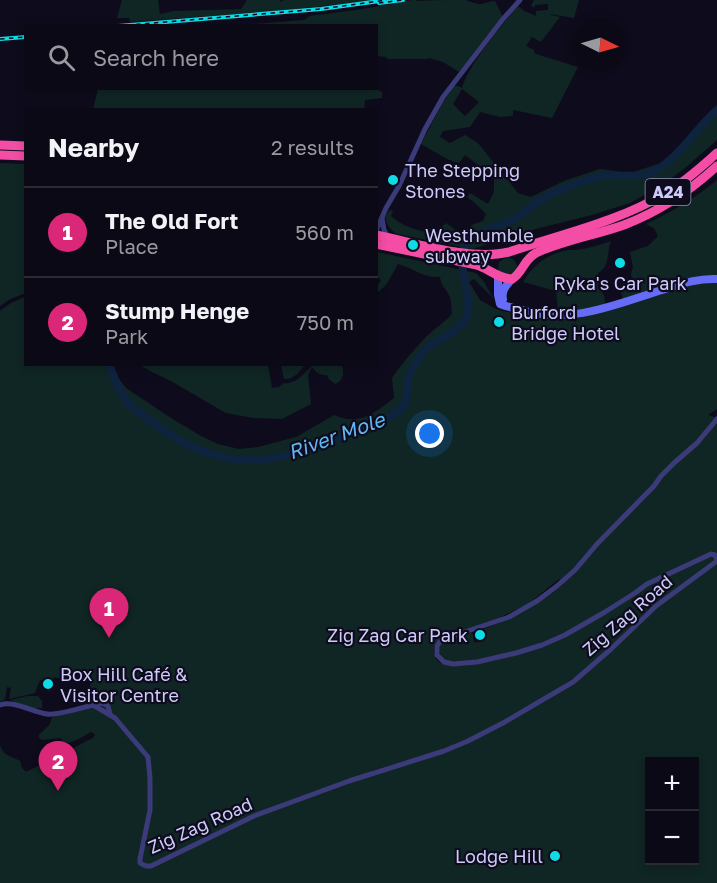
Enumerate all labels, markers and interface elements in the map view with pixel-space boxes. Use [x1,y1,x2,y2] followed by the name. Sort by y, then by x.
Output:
[573,18,627,72] north arrow
[24,24,378,90] search box
[45,41,78,74] icon: search
[93,44,219,71] text: Search here
[48,132,139,163] text: Nearby
[271,135,354,159] text: 2 results
[405,159,520,202] place label: The Stepping Stones
[386,173,400,187] marker: The Stepping Stones
[646,179,690,205] road number: A24
[105,207,238,234] text: The Old Fort
[62,220,73,244] text: 1
[295,220,354,244] text: 560 m
[425,224,534,267] place label: Westhumble subway
[105,234,158,258] text: Place
[406,238,420,252] marker: Westhumble subway
[613,256,627,270] marker: Ryka's Car Park
[553,272,687,294] place label: Ryka's Car Park
[105,297,249,324] text: Stump Henge
[511,301,620,344] place label: Burford Bridge Hotel
[61,310,74,334] text: 2
[297,310,354,334] text: 750 m
[492,315,506,329] marker: Burford Bridge Hotel
[105,324,148,348] text: Park
[284,406,389,464] water label: River Mole
[415,419,444,448] your location
[578,570,676,660] street label: Zig Zag Road
[90,588,128,638] pin: 1
[327,624,468,646] place label: Zig Zag Car Park
[473,628,487,642] marker: Zig Zag Car Park
[60,663,187,706] place label: Box Hill Café & Visitor Centre
[41,677,55,691] marker: Box Hill Café & Visitor Centre
[38,742,78,791] pin: 2
[645,757,699,865] map controls
[645,757,699,811] button: +
[144,792,256,858] street label: Zig Zag Road
[645,811,699,865] button: −
[455,845,543,867] place label: Lodge Hill
[548,849,562,863] marker: Lodge Hill

